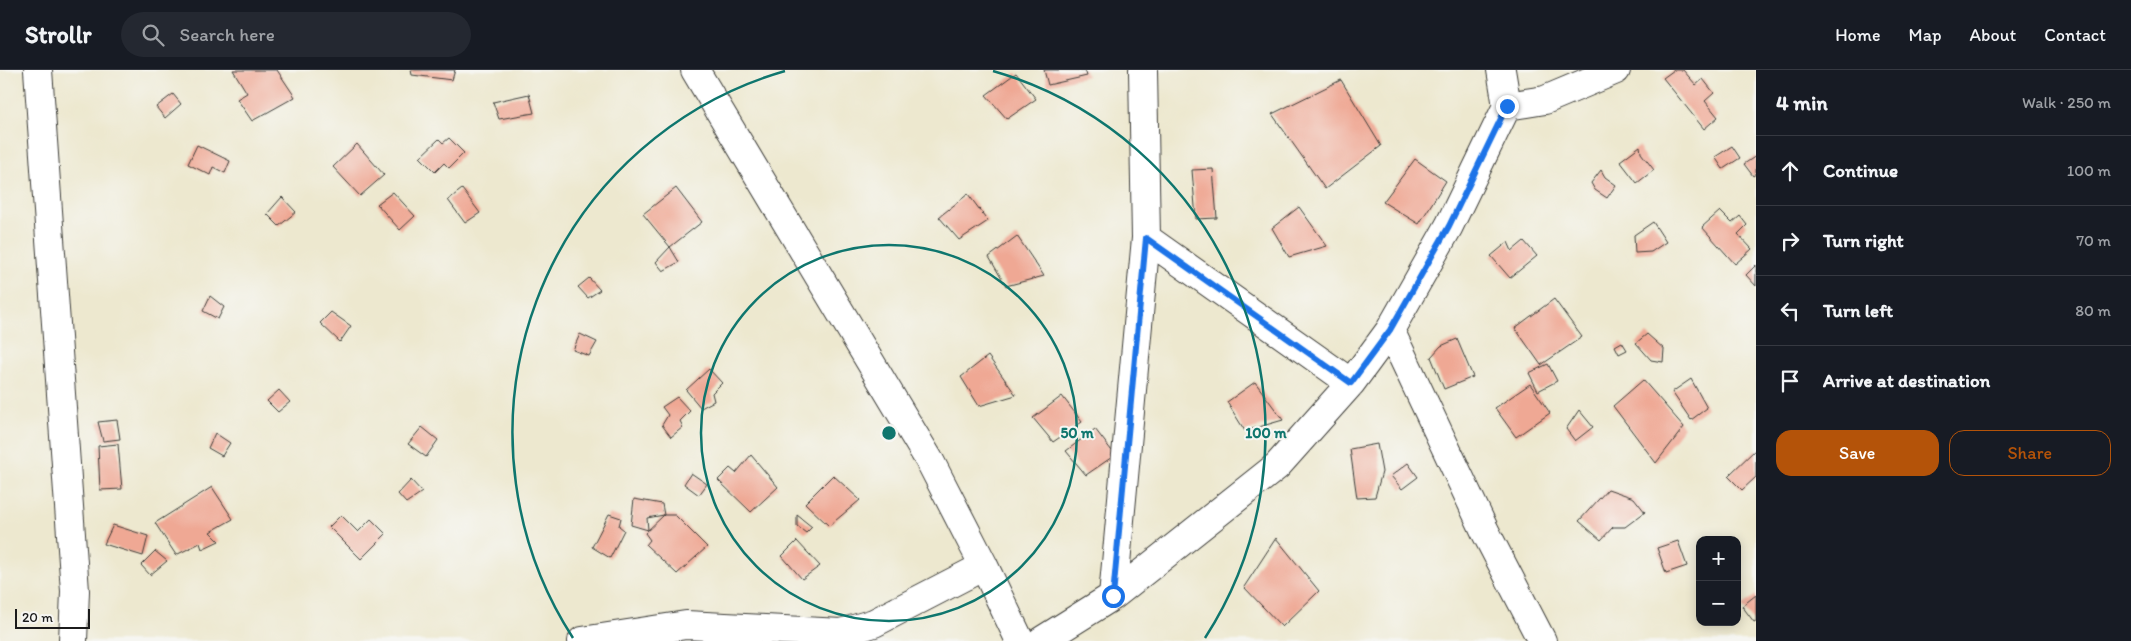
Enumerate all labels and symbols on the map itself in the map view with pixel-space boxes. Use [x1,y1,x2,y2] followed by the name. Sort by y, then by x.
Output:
[1496,95,1519,118] route end
[880,424,898,442] centre of rings
[1060,424,1094,442] text: 50 m
[1245,424,1287,442] text: 100 m
[1102,585,1125,608] route start
[15,606,90,629] scale bar

